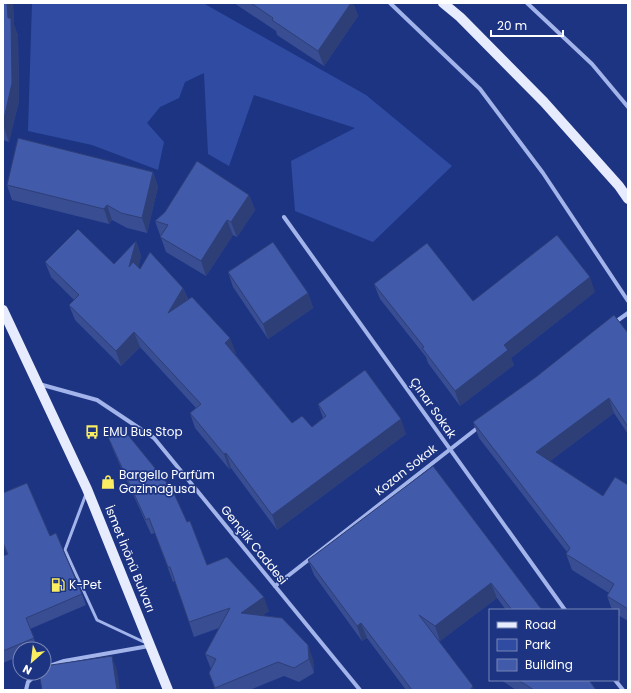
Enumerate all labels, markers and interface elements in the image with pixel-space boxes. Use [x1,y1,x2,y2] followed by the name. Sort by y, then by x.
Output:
[491,12,563,38] scale bar
[497,17,527,34] text: 20 m
[406,374,461,442] street label: Çınar Sokak
[103,423,183,440] place label: EMU Bus Stop
[84,424,100,440] bus stop icon: EMU Bus Stop
[371,439,441,499] street label: Kozan Sokak
[119,466,215,497] place label: Bargello Parfüm Gazimağusa
[100,474,116,490] shop icon: Bargello Parfüm Gazimağusa
[217,502,292,588] street label: Gençlik Caddesi
[101,503,160,615] street label: İsmet İnönü Bulvarı
[69,576,102,593] place label: K-Pet
[50,577,66,593] fuel station icon: K-Pet
[489,609,619,681] legend
[525,616,556,633] text: Road
[525,636,552,653] text: Park
[12,641,52,681] north arrow
[525,656,573,673] text: Building
[20,661,35,679] text: N

